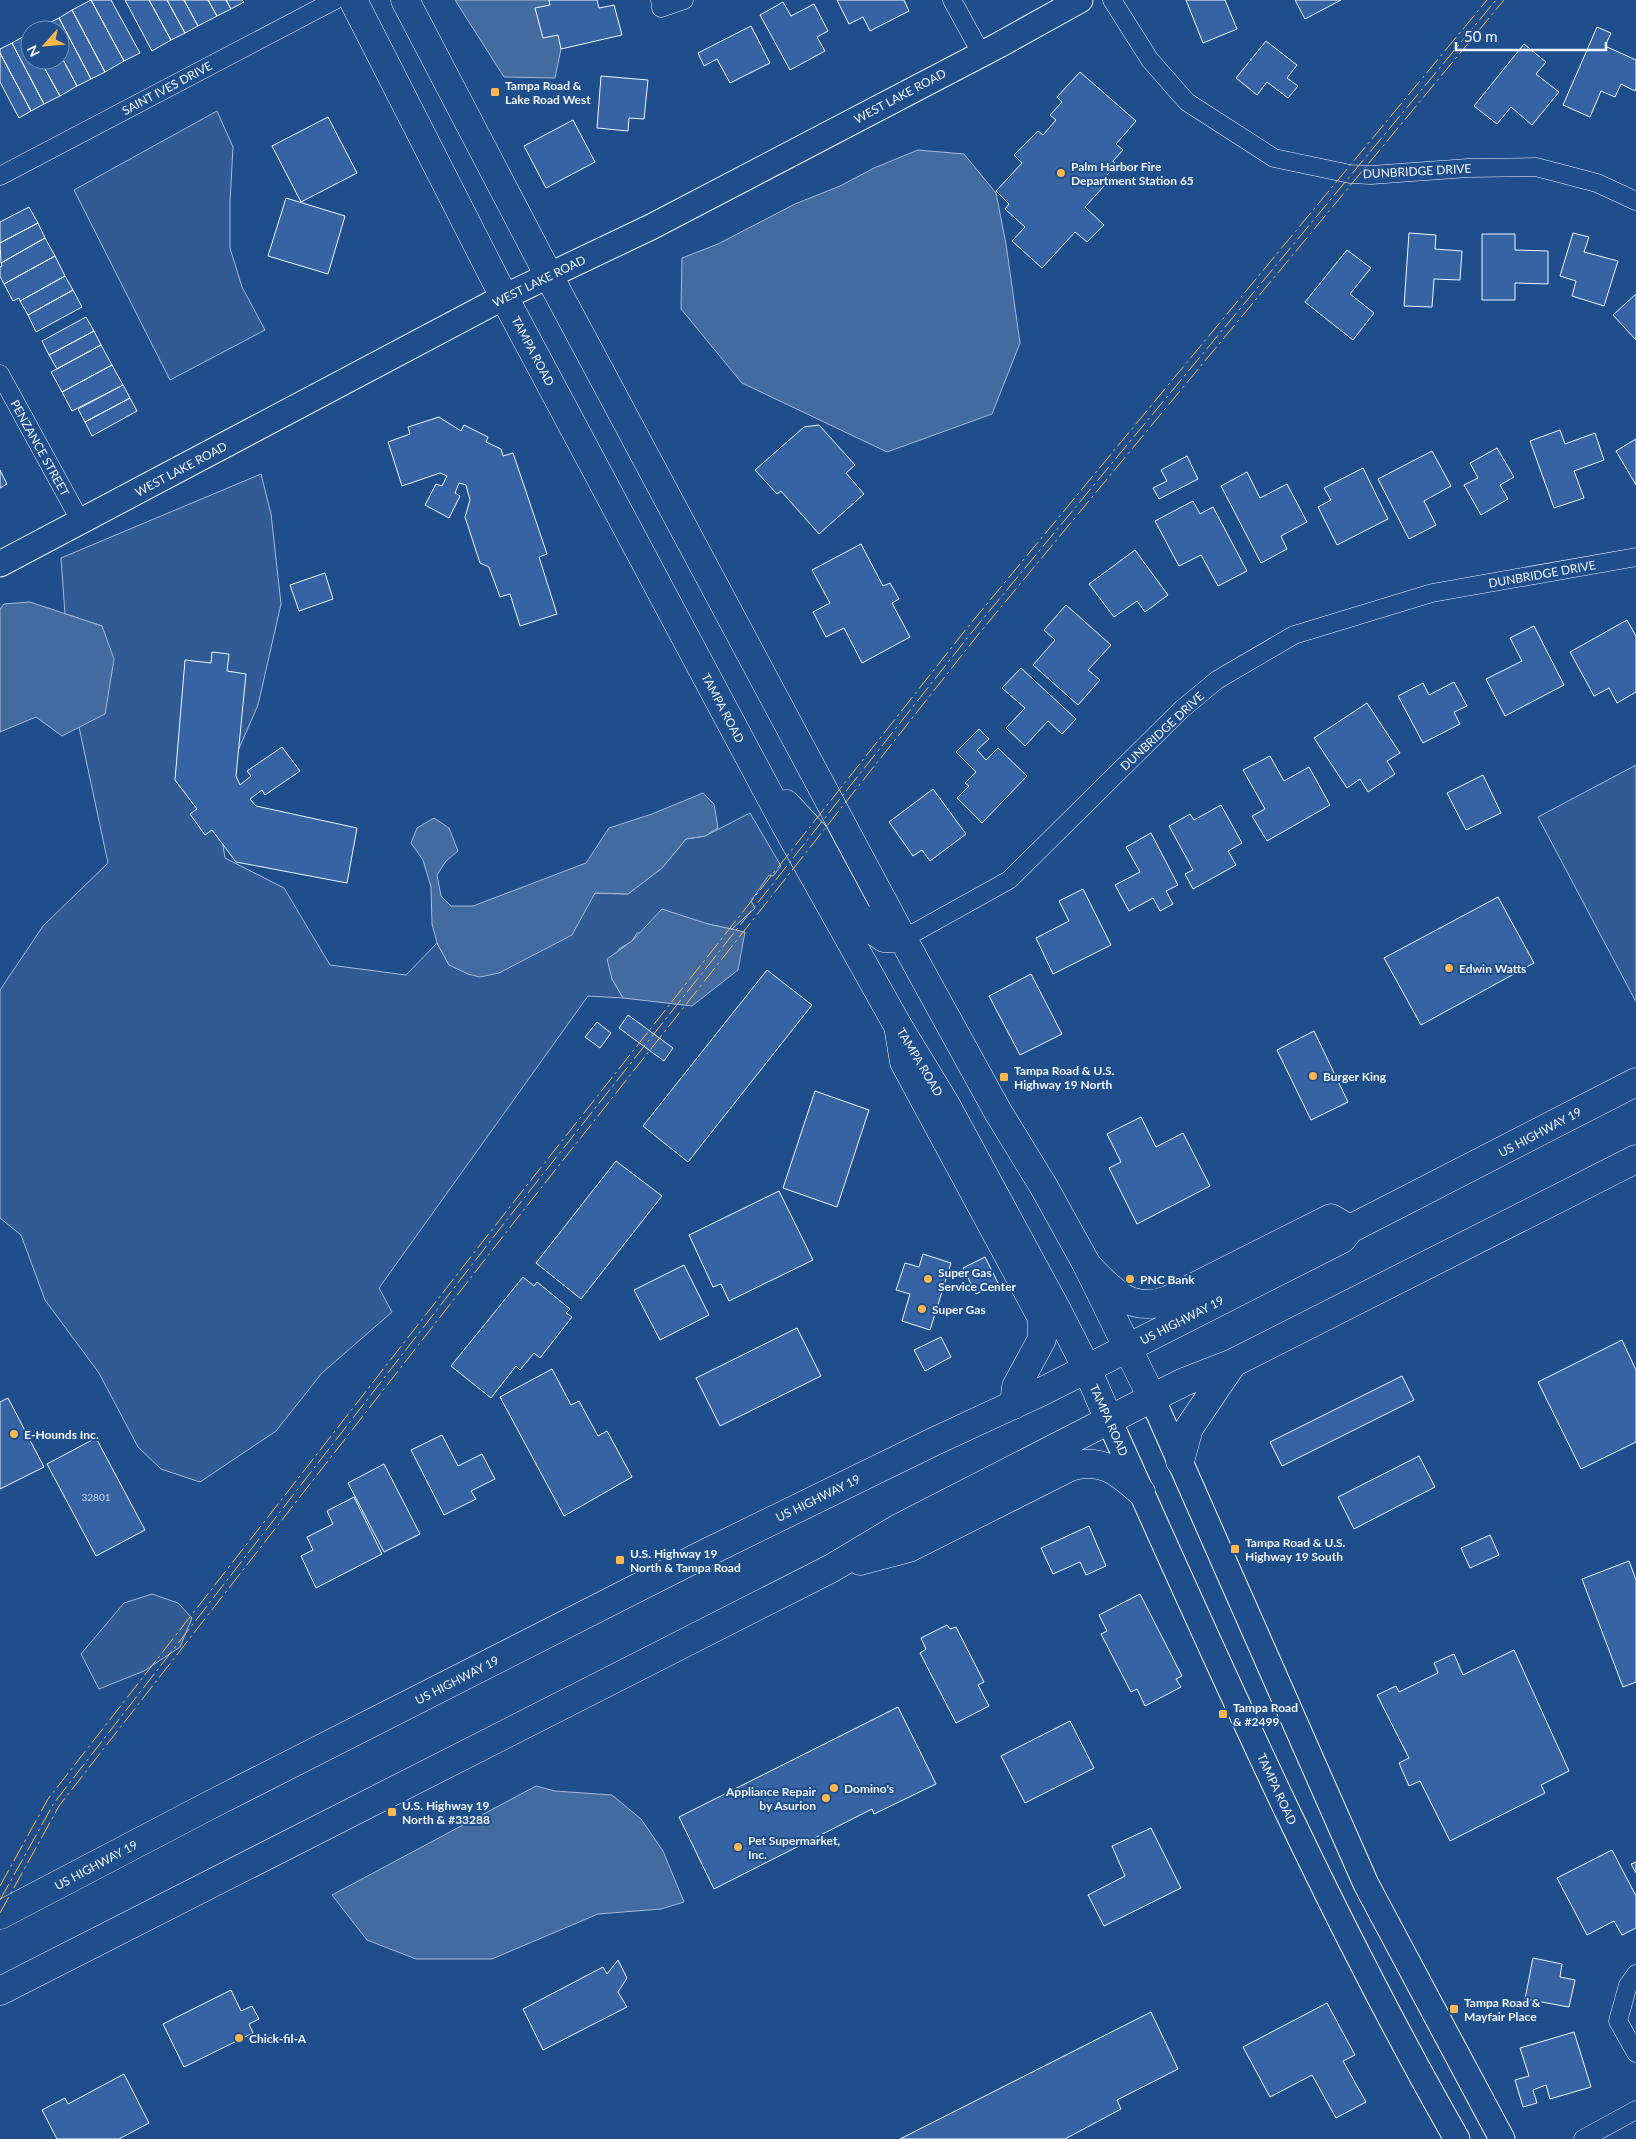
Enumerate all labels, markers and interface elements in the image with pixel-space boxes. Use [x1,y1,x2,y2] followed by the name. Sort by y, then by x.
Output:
[20,20,70,70] north arrow
[1456,20,1606,52] scale bar
[1464,27,1498,45] text: 50 m
[23,42,43,60] text: N
[119,58,215,118] street label: SAINT IVES DRIVE
[851,65,949,127] street label: WEST LAKE ROAD
[505,78,591,107] place label: Tampa Road & Lake Road West
[489,86,501,98] marker: Tampa Road & Lake Road West
[1071,159,1194,188] place label: Palm Harbor Fire Department Station 65
[1362,161,1472,181] street label: DUNBRIDGE DRIVE
[1055,167,1067,179] marker: Palm Harbor Fire Department Station 65
[490,252,588,310] street label: WEST LAKE ROAD
[508,313,558,389] street label: TAMPA ROAD
[7,397,73,499] street label: PENZANCE STREET
[132,438,230,500] street label: WEST LAKE ROAD
[1487,557,1597,591] street label: DUNBRIDGE DRIVE
[698,670,748,746] street label: TAMPA ROAD
[1117,688,1207,774] street label: DUNBRIDGE DRIVE
[1459,961,1526,976] place label: Edwin Watts
[1443,962,1455,974] marker: Edwin Watts
[894,1025,946,1099] street label: TAMPA ROAD
[1014,1063,1115,1092] place label: Tampa Road & U.S. Highway 19 North
[1323,1069,1387,1084] place label: Burger King
[1307,1070,1319,1082] marker: Burger King
[998,1071,1010,1083] marker: Tampa Road & U.S. Highway 19 North
[1496,1104,1584,1160] street label: US HIGHWAY 19
[938,1265,1017,1294] place label: Super Gas Service Center
[1140,1272,1195,1287] place label: PNC Bank
[922,1273,934,1285] marker: Super Gas Service Center
[1124,1273,1136,1285] marker: PNC Bank
[1138,1292,1226,1348] street label: US HIGHWAY 19
[932,1302,986,1317] place label: Super Gas
[916,1303,928,1315] marker: Super Gas
[1086,1382,1132,1458] street label: TAMPA ROAD
[24,1427,99,1442] place label: E-Hounds Inc.
[8,1428,20,1440] marker: E-Hounds Inc.
[773,1471,863,1525] street label: US HIGHWAY 19
[81,1491,111,1503] house number: 32801
[1245,1535,1346,1564] place label: Tampa Road & U.S. Highway 19 South
[1229,1543,1241,1555] marker: Tampa Road & U.S. Highway 19 South
[630,1546,741,1575] place label: U.S. Highway 19 North & Tampa Road
[614,1554,626,1566] marker: U.S. Highway 19 North & Tampa Road
[413,1652,501,1708] street label: US HIGHWAY 19
[1233,1700,1298,1729] place label: Tampa Road & #2499
[1217,1708,1229,1720] marker: Tampa Road & #2499
[1254,1751,1300,1827] street label: TAMPA ROAD
[844,1781,894,1796] place label: Domino's
[828,1782,840,1794] marker: Domino's
[725,1784,817,1813] place label: Appliance Repair by Asurion
[820,1792,832,1804] marker: Appliance Repair by Asurion
[402,1798,490,1827] place label: U.S. Highway 19 North & #33288
[386,1806,398,1818] marker: U.S. Highway 19 North & #33288
[748,1833,840,1862] place label: Pet Supermarket, Inc.
[52,1837,140,1893] street label: US HIGHWAY 19
[732,1841,744,1853] marker: Pet Supermarket, Inc.
[1464,1995,1541,2024] place label: Tampa Road & Mayfair Place
[1448,2003,1460,2015] marker: Tampa Road & Mayfair Place
[249,2031,307,2046] place label: Chick-fil-A
[233,2032,245,2044] marker: Chick-fil-A

